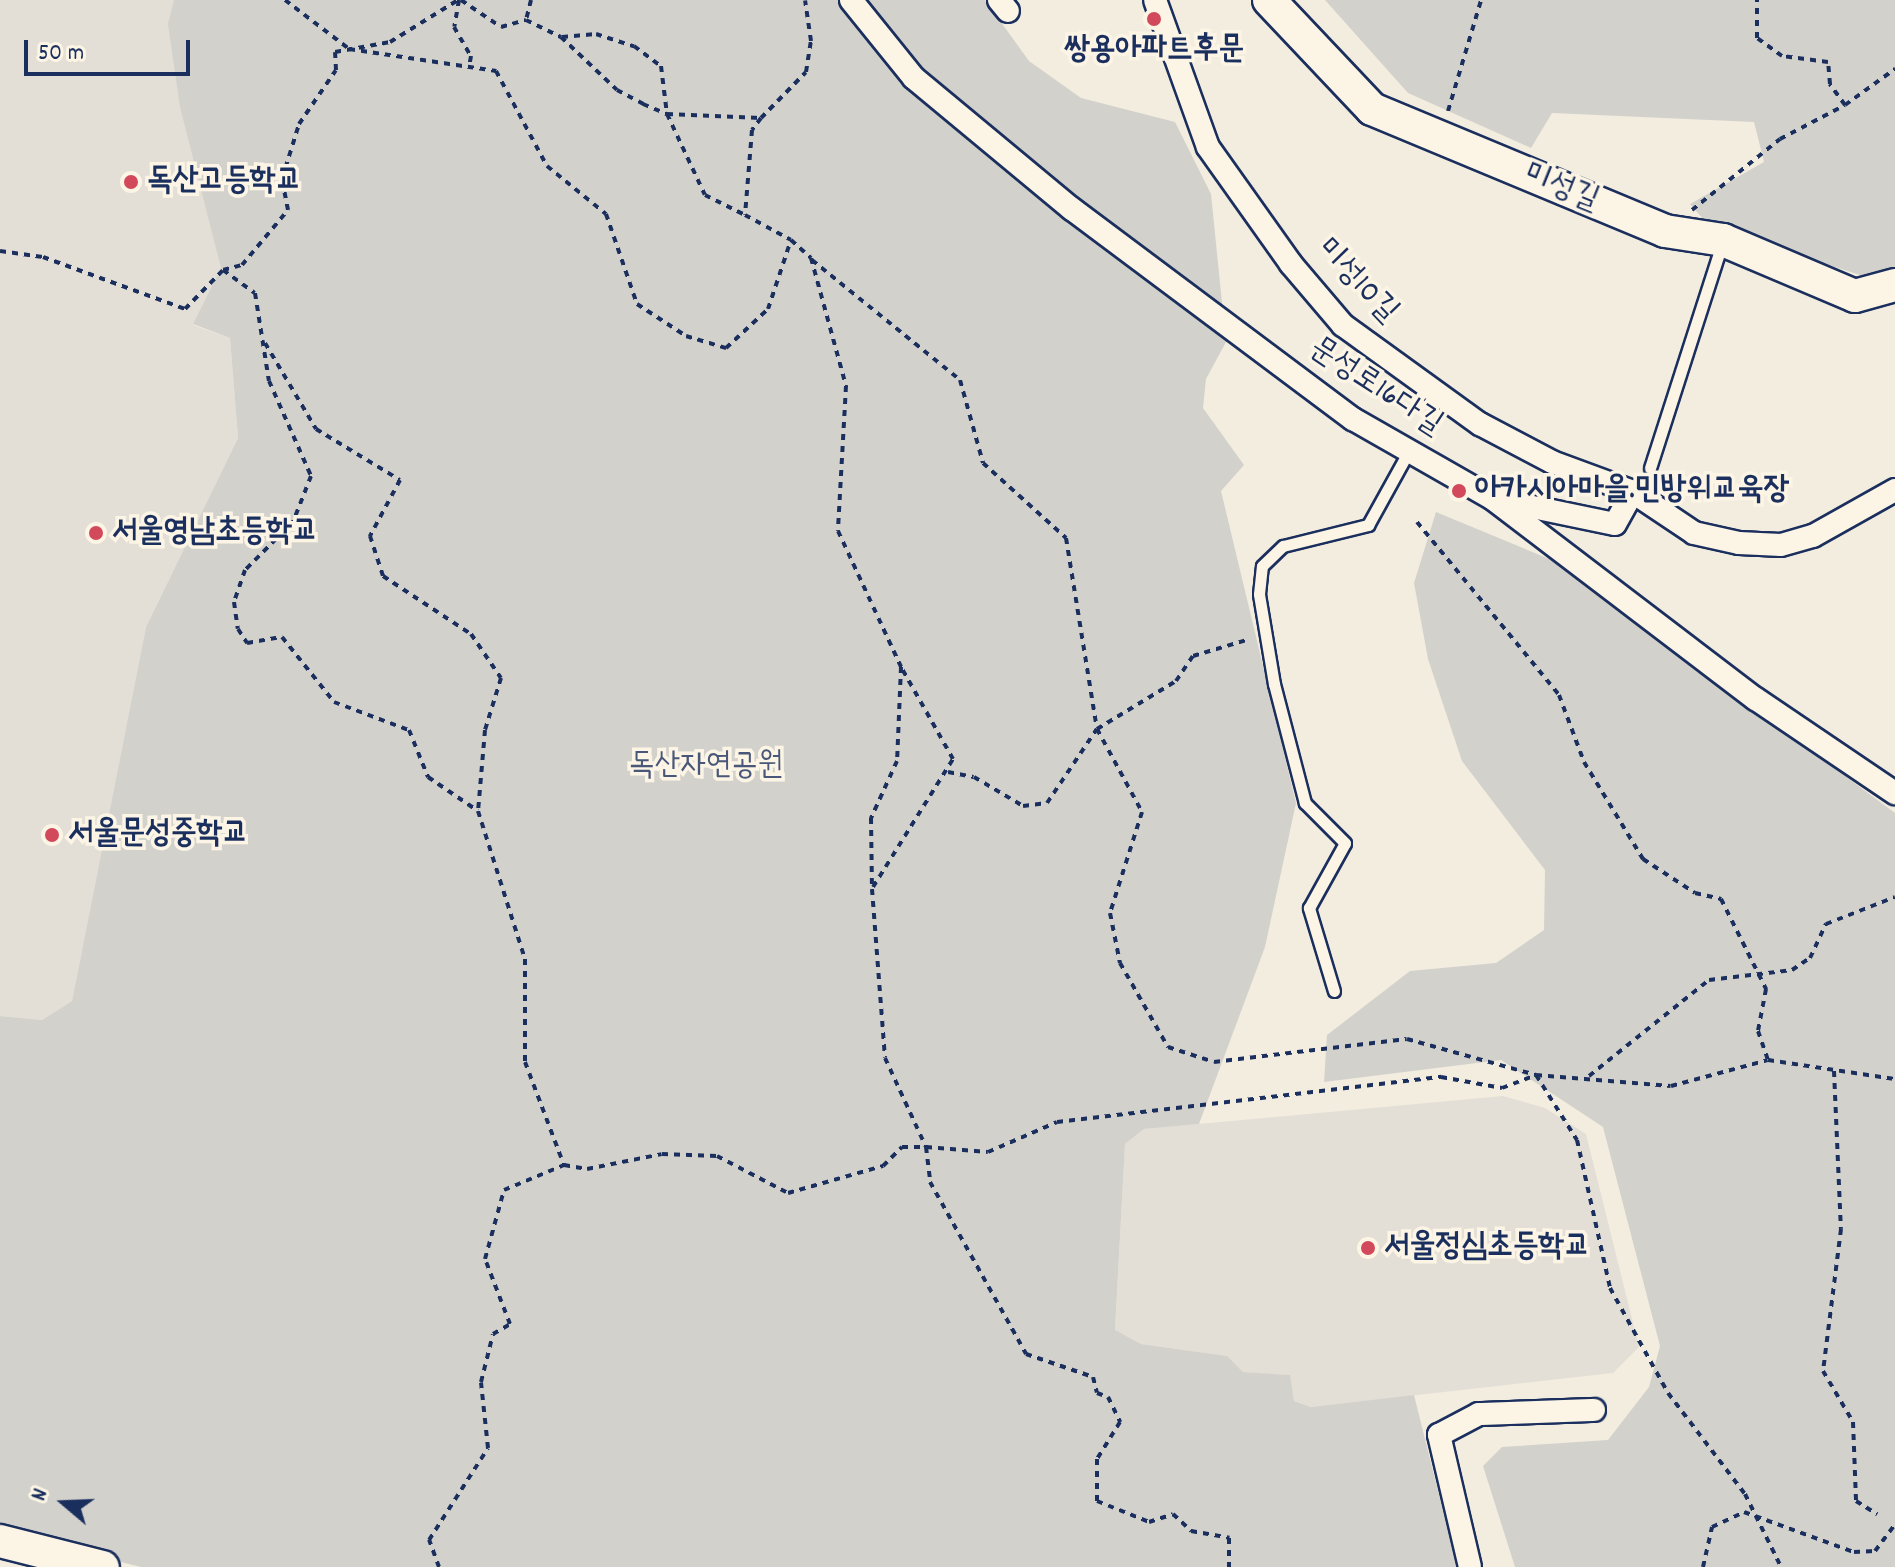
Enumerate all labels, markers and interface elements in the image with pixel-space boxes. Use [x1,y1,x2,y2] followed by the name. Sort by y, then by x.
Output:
[1145,10,1163,28] marker: 쌍용아파트후문
[28,24,194,74] scale bar
[1064,32,1244,70] place label: 쌍용아파트후문
[38,37,84,71] text: 50 m
[1518,157,1604,221] street label: 미성길
[147,163,302,201] place label: 독산고등학교
[122,173,140,191] marker: 독산고등학교
[1307,232,1405,332] street label: 미성10길
[1301,331,1449,445] street label: 문성로16다길
[1475,472,1789,510] place label: 아카시아마을.민방위교육장
[1450,482,1468,500] marker: 아카시아마을.민방위교육장
[112,514,318,552] place label: 서울영남초등학교
[87,524,105,542] marker: 서울영남초등학교
[629,748,783,786] park label: 독산자연공원
[68,816,248,854] place label: 서울문성중학교
[43,826,61,844] marker: 서울문성중학교
[1384,1229,1590,1267] place label: 서울정심초등학교
[1359,1239,1377,1257] marker: 서울정심초등학교
[24,1463,104,1543] north arrow
[24,1485,57,1505] text: N

